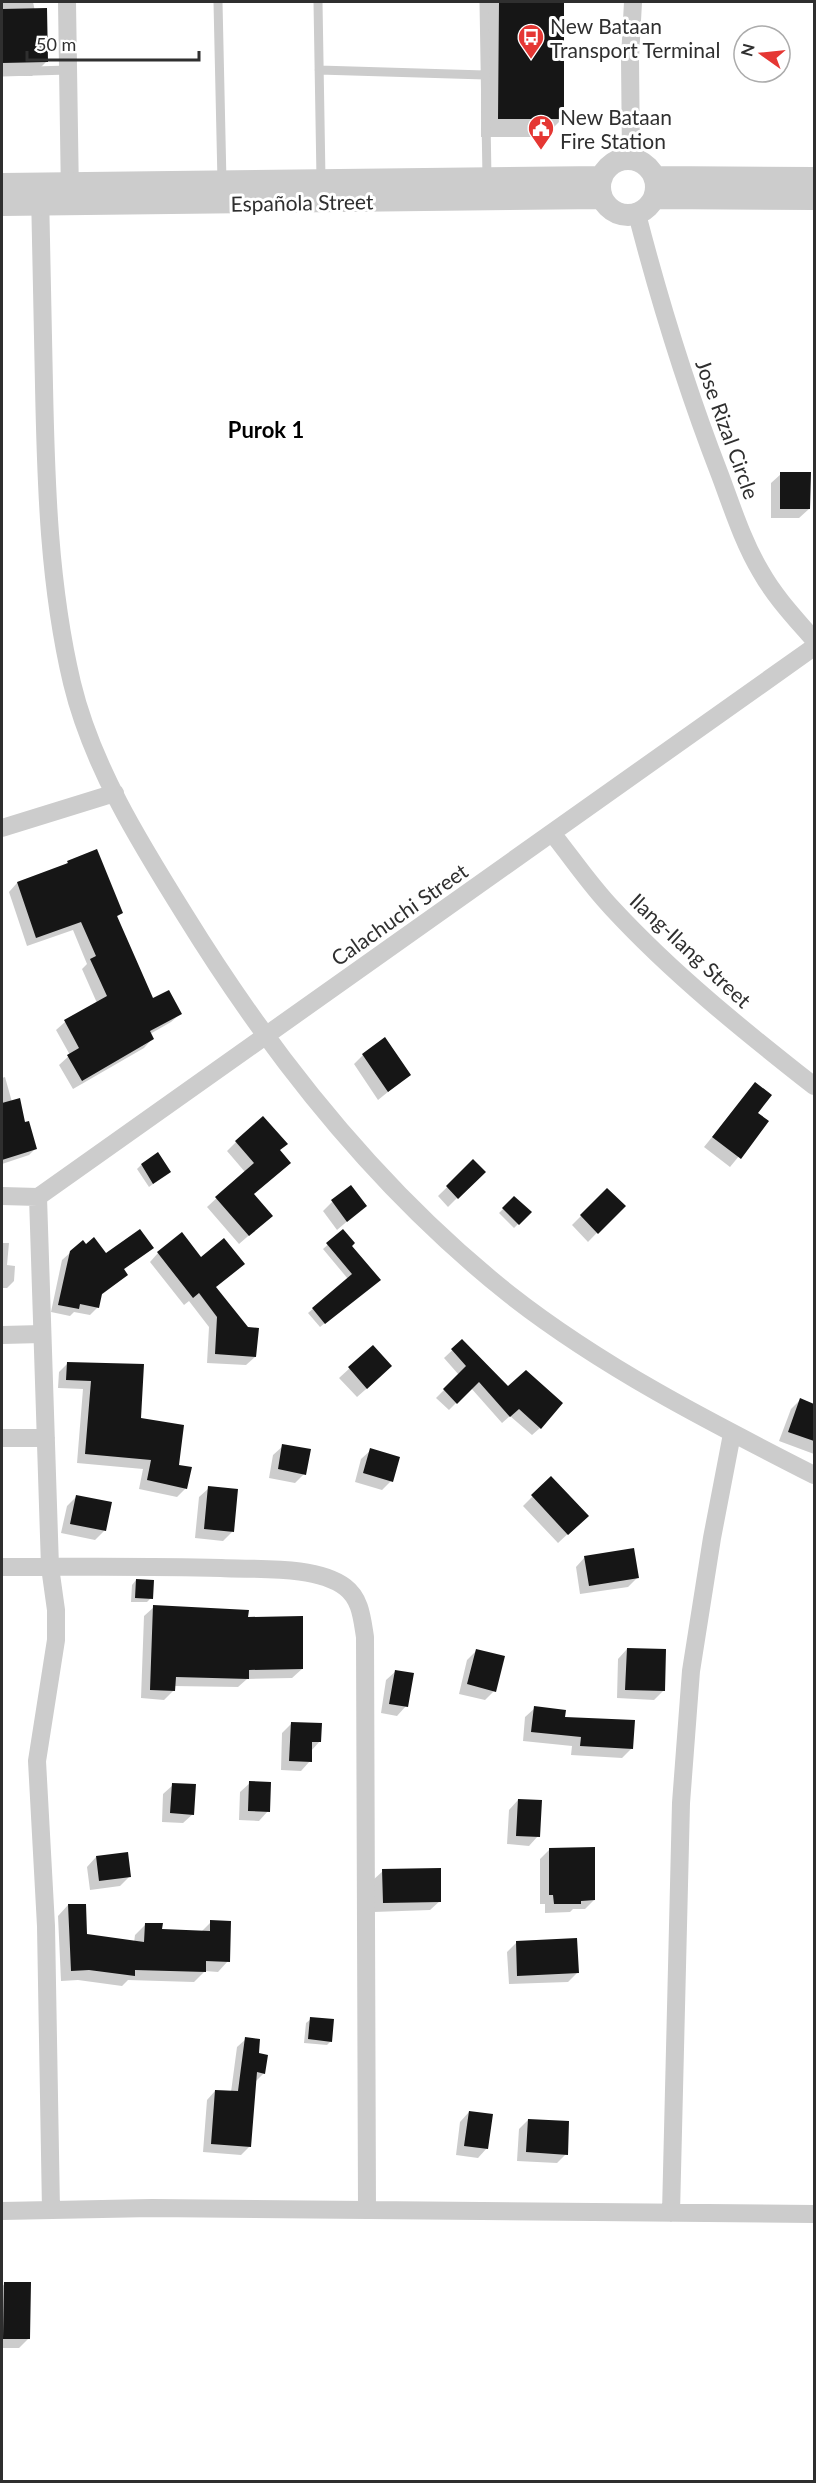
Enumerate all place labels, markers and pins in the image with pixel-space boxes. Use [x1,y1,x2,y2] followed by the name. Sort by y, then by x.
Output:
[550,13,720,62] place label: New Bataan Transport Terminal
[516,22,546,60] bus stop icon: New Bataan Transport Terminal
[560,104,672,153] place label: New Bataan Fire Station
[526,113,556,151] public building icon: New Bataan Fire Station

